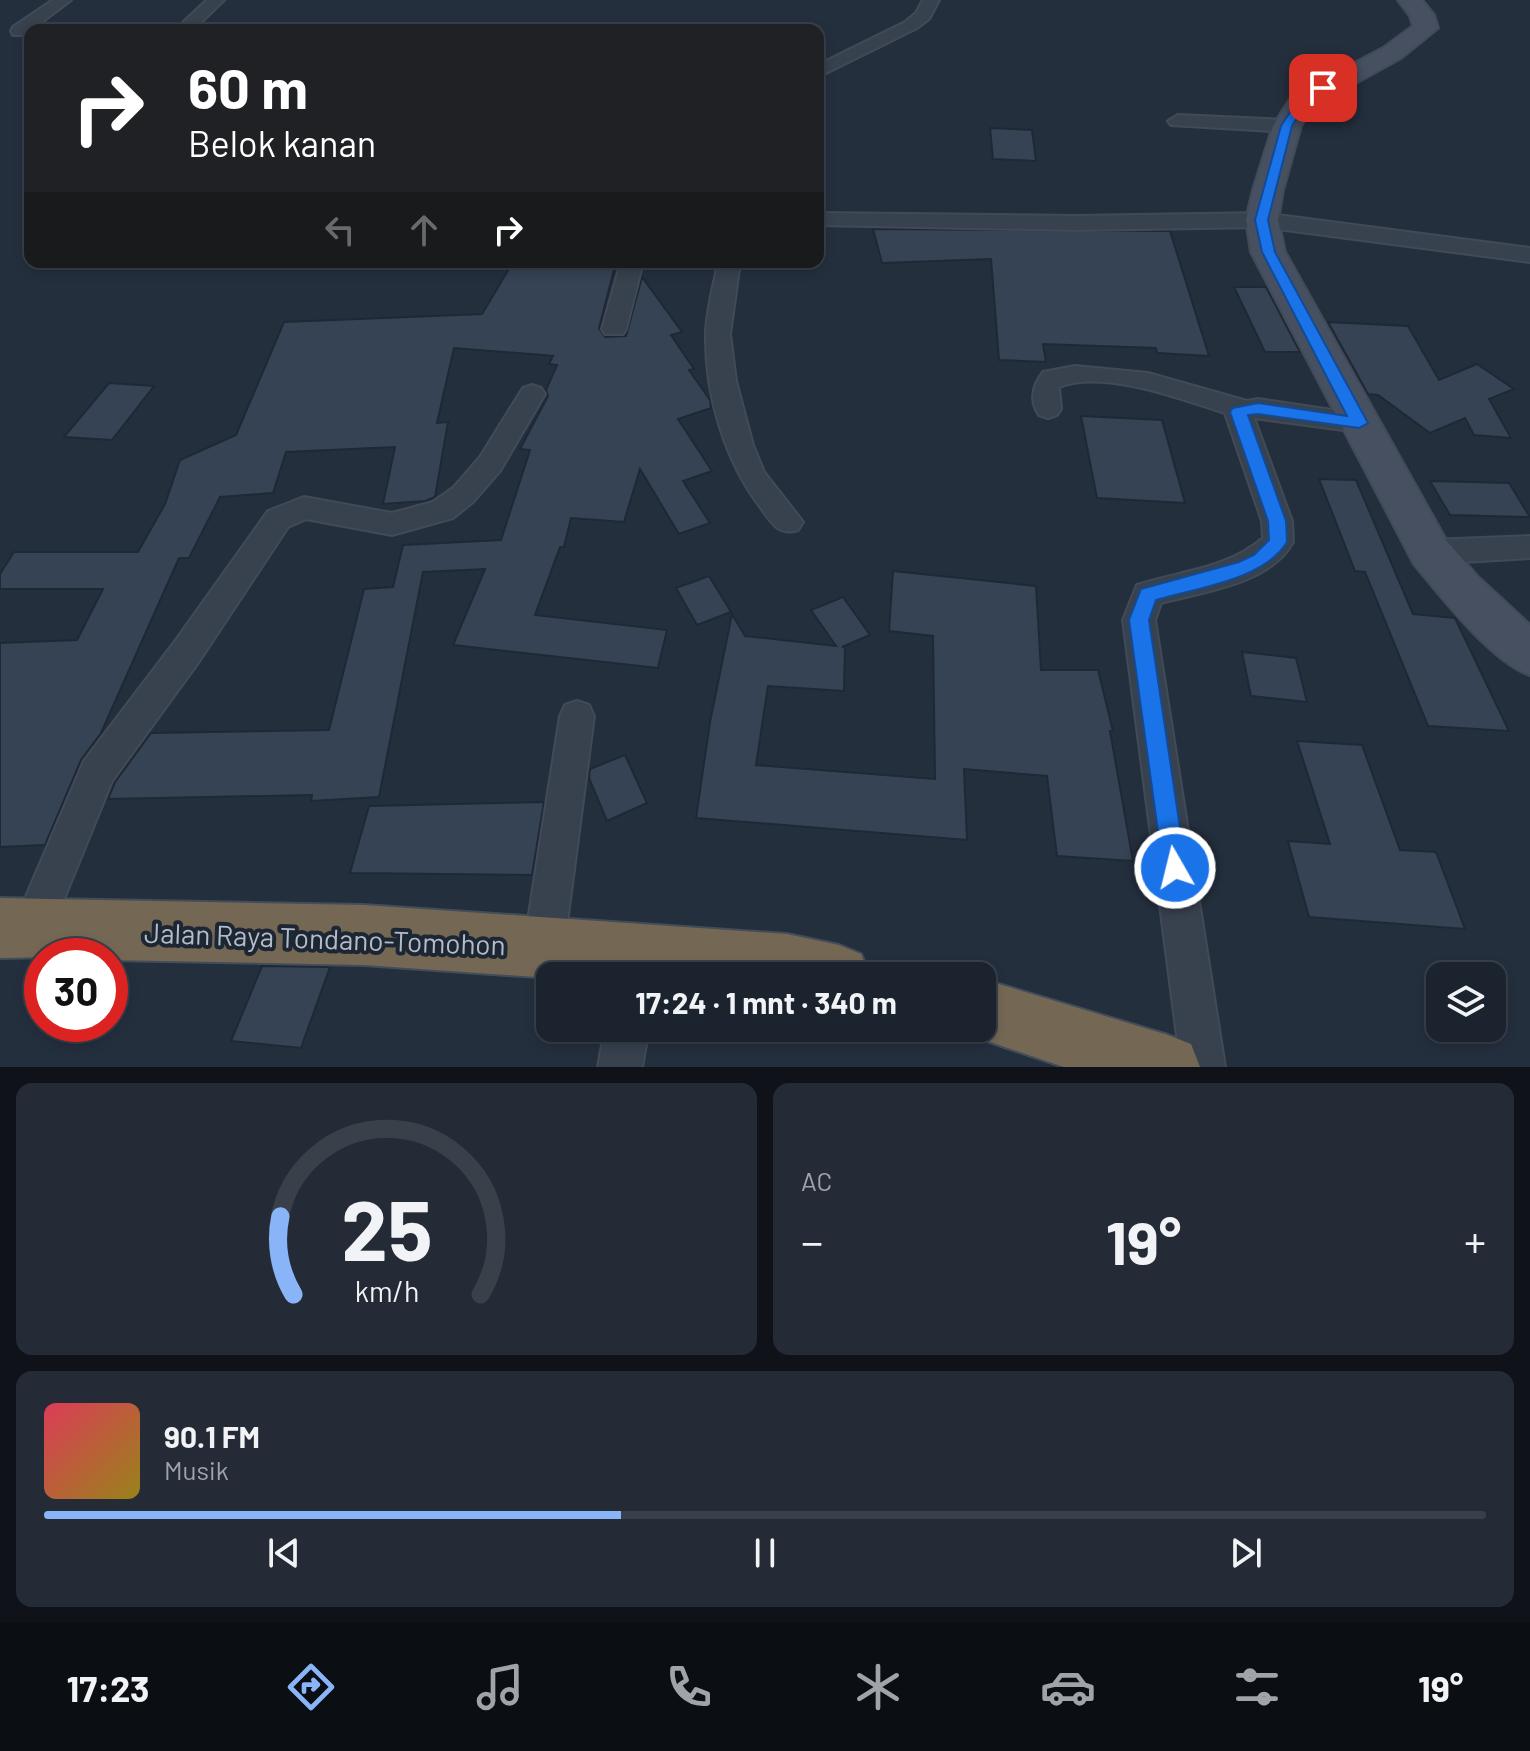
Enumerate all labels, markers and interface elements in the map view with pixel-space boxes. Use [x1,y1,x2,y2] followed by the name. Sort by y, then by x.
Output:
[188,53,308,120] text: 60 m
[1289,54,1357,122] pin
[56,56,160,160] icon: right
[1301,66,1345,110] icon: arrive
[188,121,376,164] text: Belok kanan
[318,208,362,252] icon: left
[402,208,446,252] icon: ahead
[486,208,530,252] icon: right
[1133,826,1217,910] position arrow
[144,915,506,961] street label: Jalan Raya Tondano-Tomohon
[24,938,128,1042] speed limit sign: 30
[1426,962,1506,1042] map controls
[1426,962,1506,1042] button: layers
[635,984,897,1020] text: 17:24 · 1 mnt · 340 m
[801,1165,832,1196] text: AC
[341,1178,432,1278] text: 25
[1106,1205,1181,1277] text: 19°
[801,1214,823,1267] text: −
[1464,1214,1486,1267] text: +
[354,1273,419,1308] text: km/h
[164,1418,260,1454] text: 90.1 FM
[164,1454,229,1485] text: Musik
[262,1531,306,1575] icon: previous
[743,1531,787,1575] icon: pause
[1224,1531,1268,1575] icon: next
[283,1659,339,1715] icon: directions
[472,1659,528,1715] icon: music
[661,1659,717,1715] icon: phone
[850,1659,906,1715] icon: climate
[1040,1659,1096,1715] icon: car
[1229,1659,1285,1715] icon: filters
[67,1666,149,1709] text: 17:23
[1418,1666,1463,1709] text: 19°

